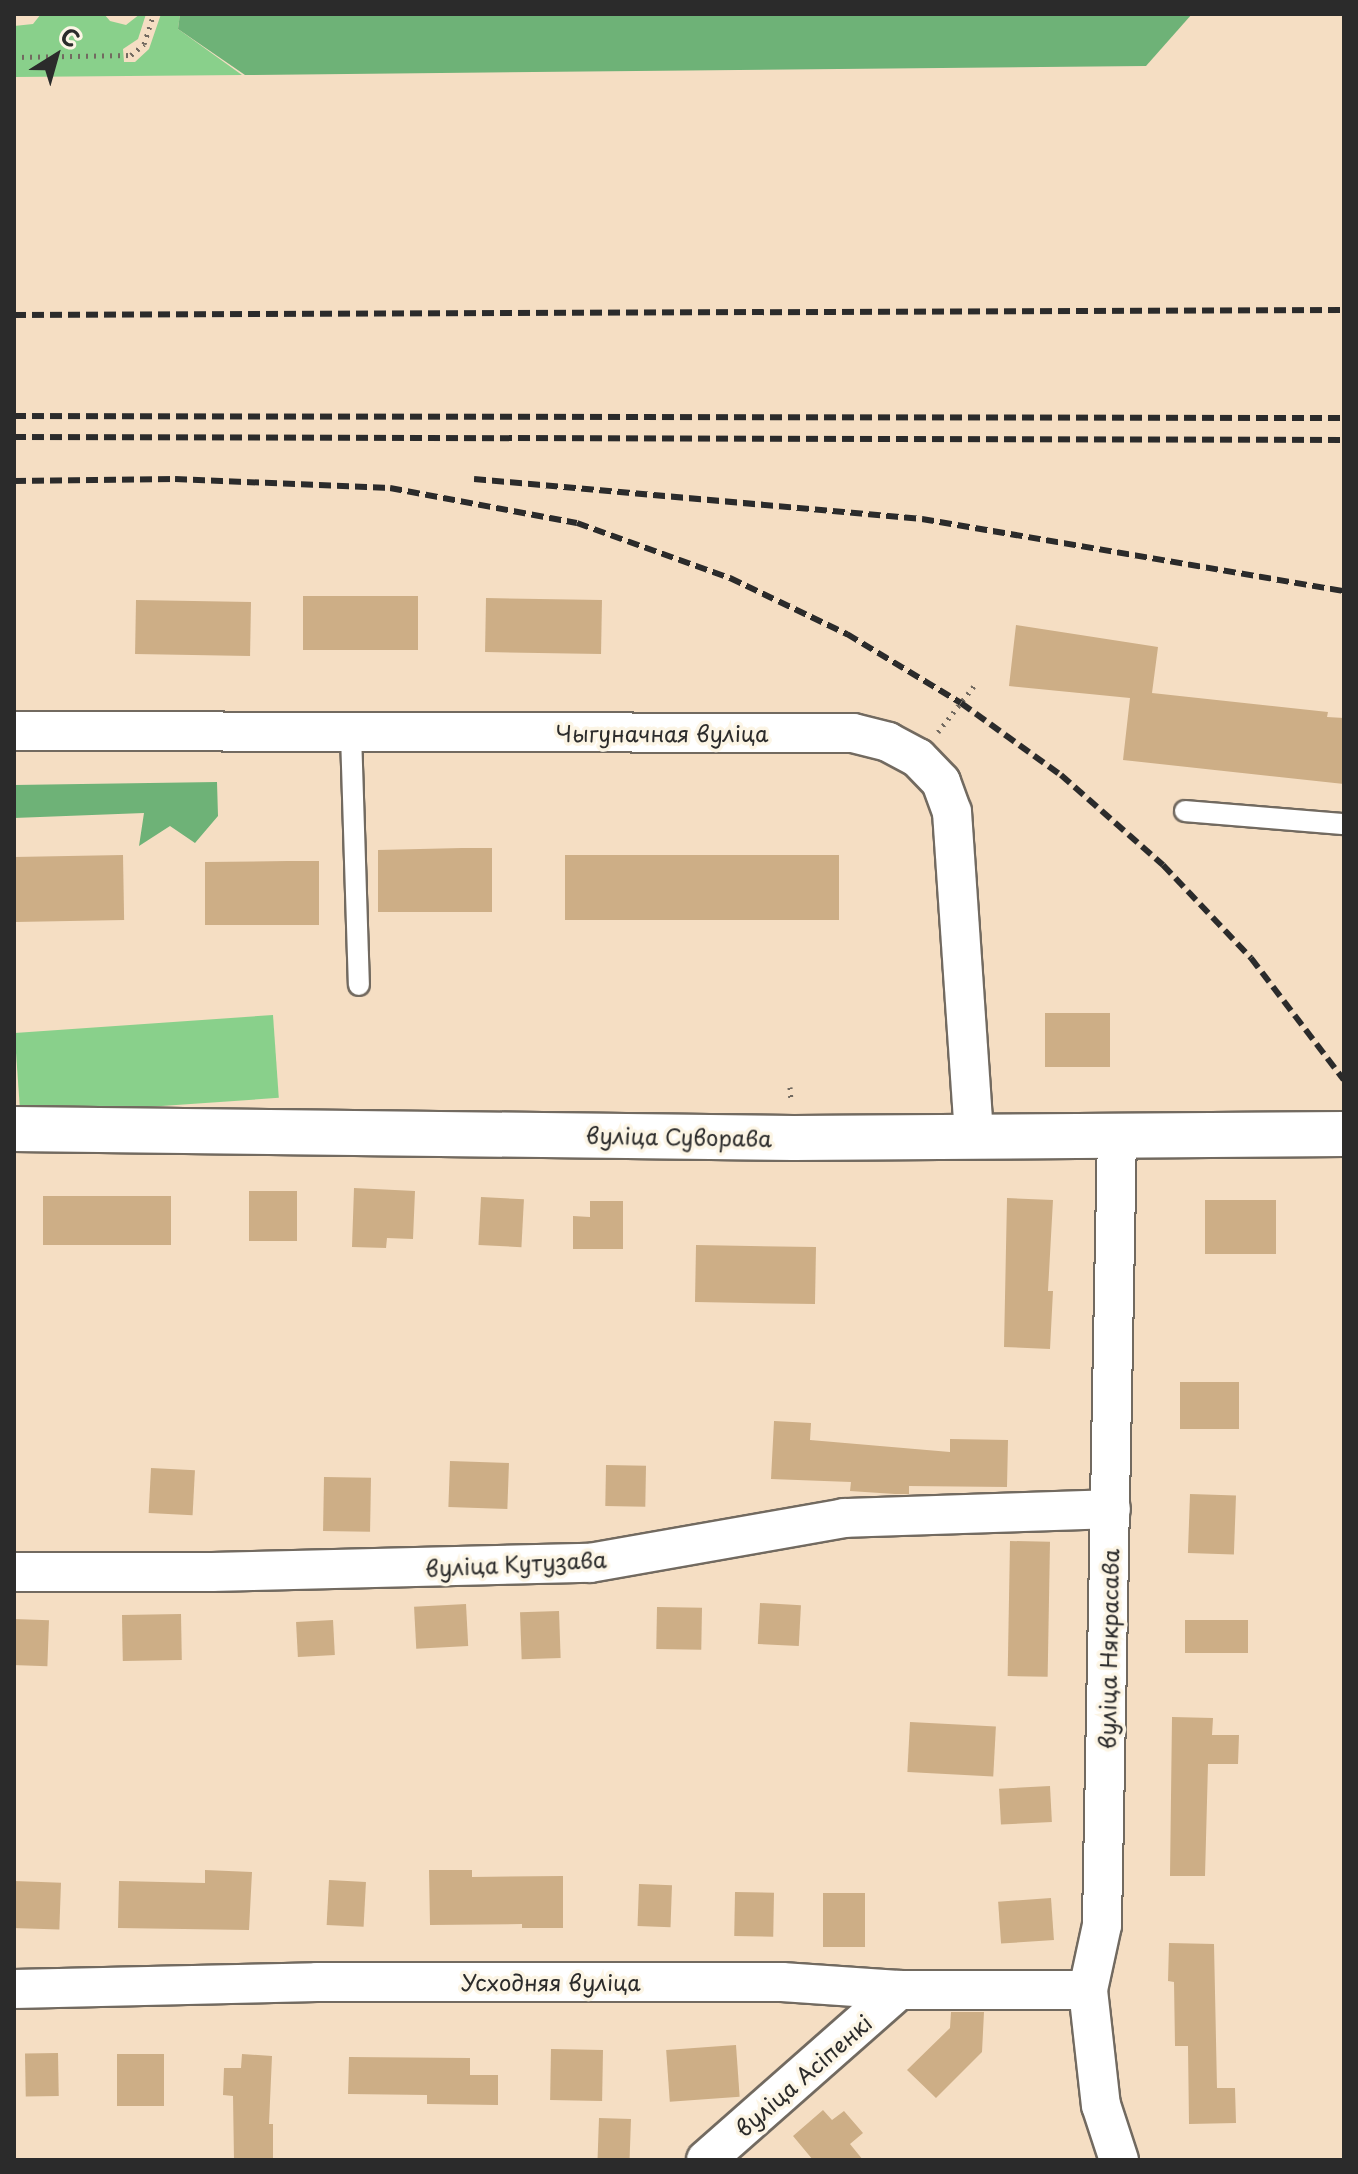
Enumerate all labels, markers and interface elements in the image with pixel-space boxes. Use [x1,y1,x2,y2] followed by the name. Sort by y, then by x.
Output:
[16,16,96,96] north arrow
[54,18,87,55] text: С
[555,720,769,746] street label: Чыгуначная вуліца
[585,1121,773,1151] street label: вуліца Суворава
[424,1545,608,1581] street label: вуліца Кутузава
[1093,1549,1123,1749] street label: вуліца Някрасава
[461,1969,641,1995] street label: Усходняя вуліца
[730,2009,876,2141] street label: вуліца Асіпенкі

